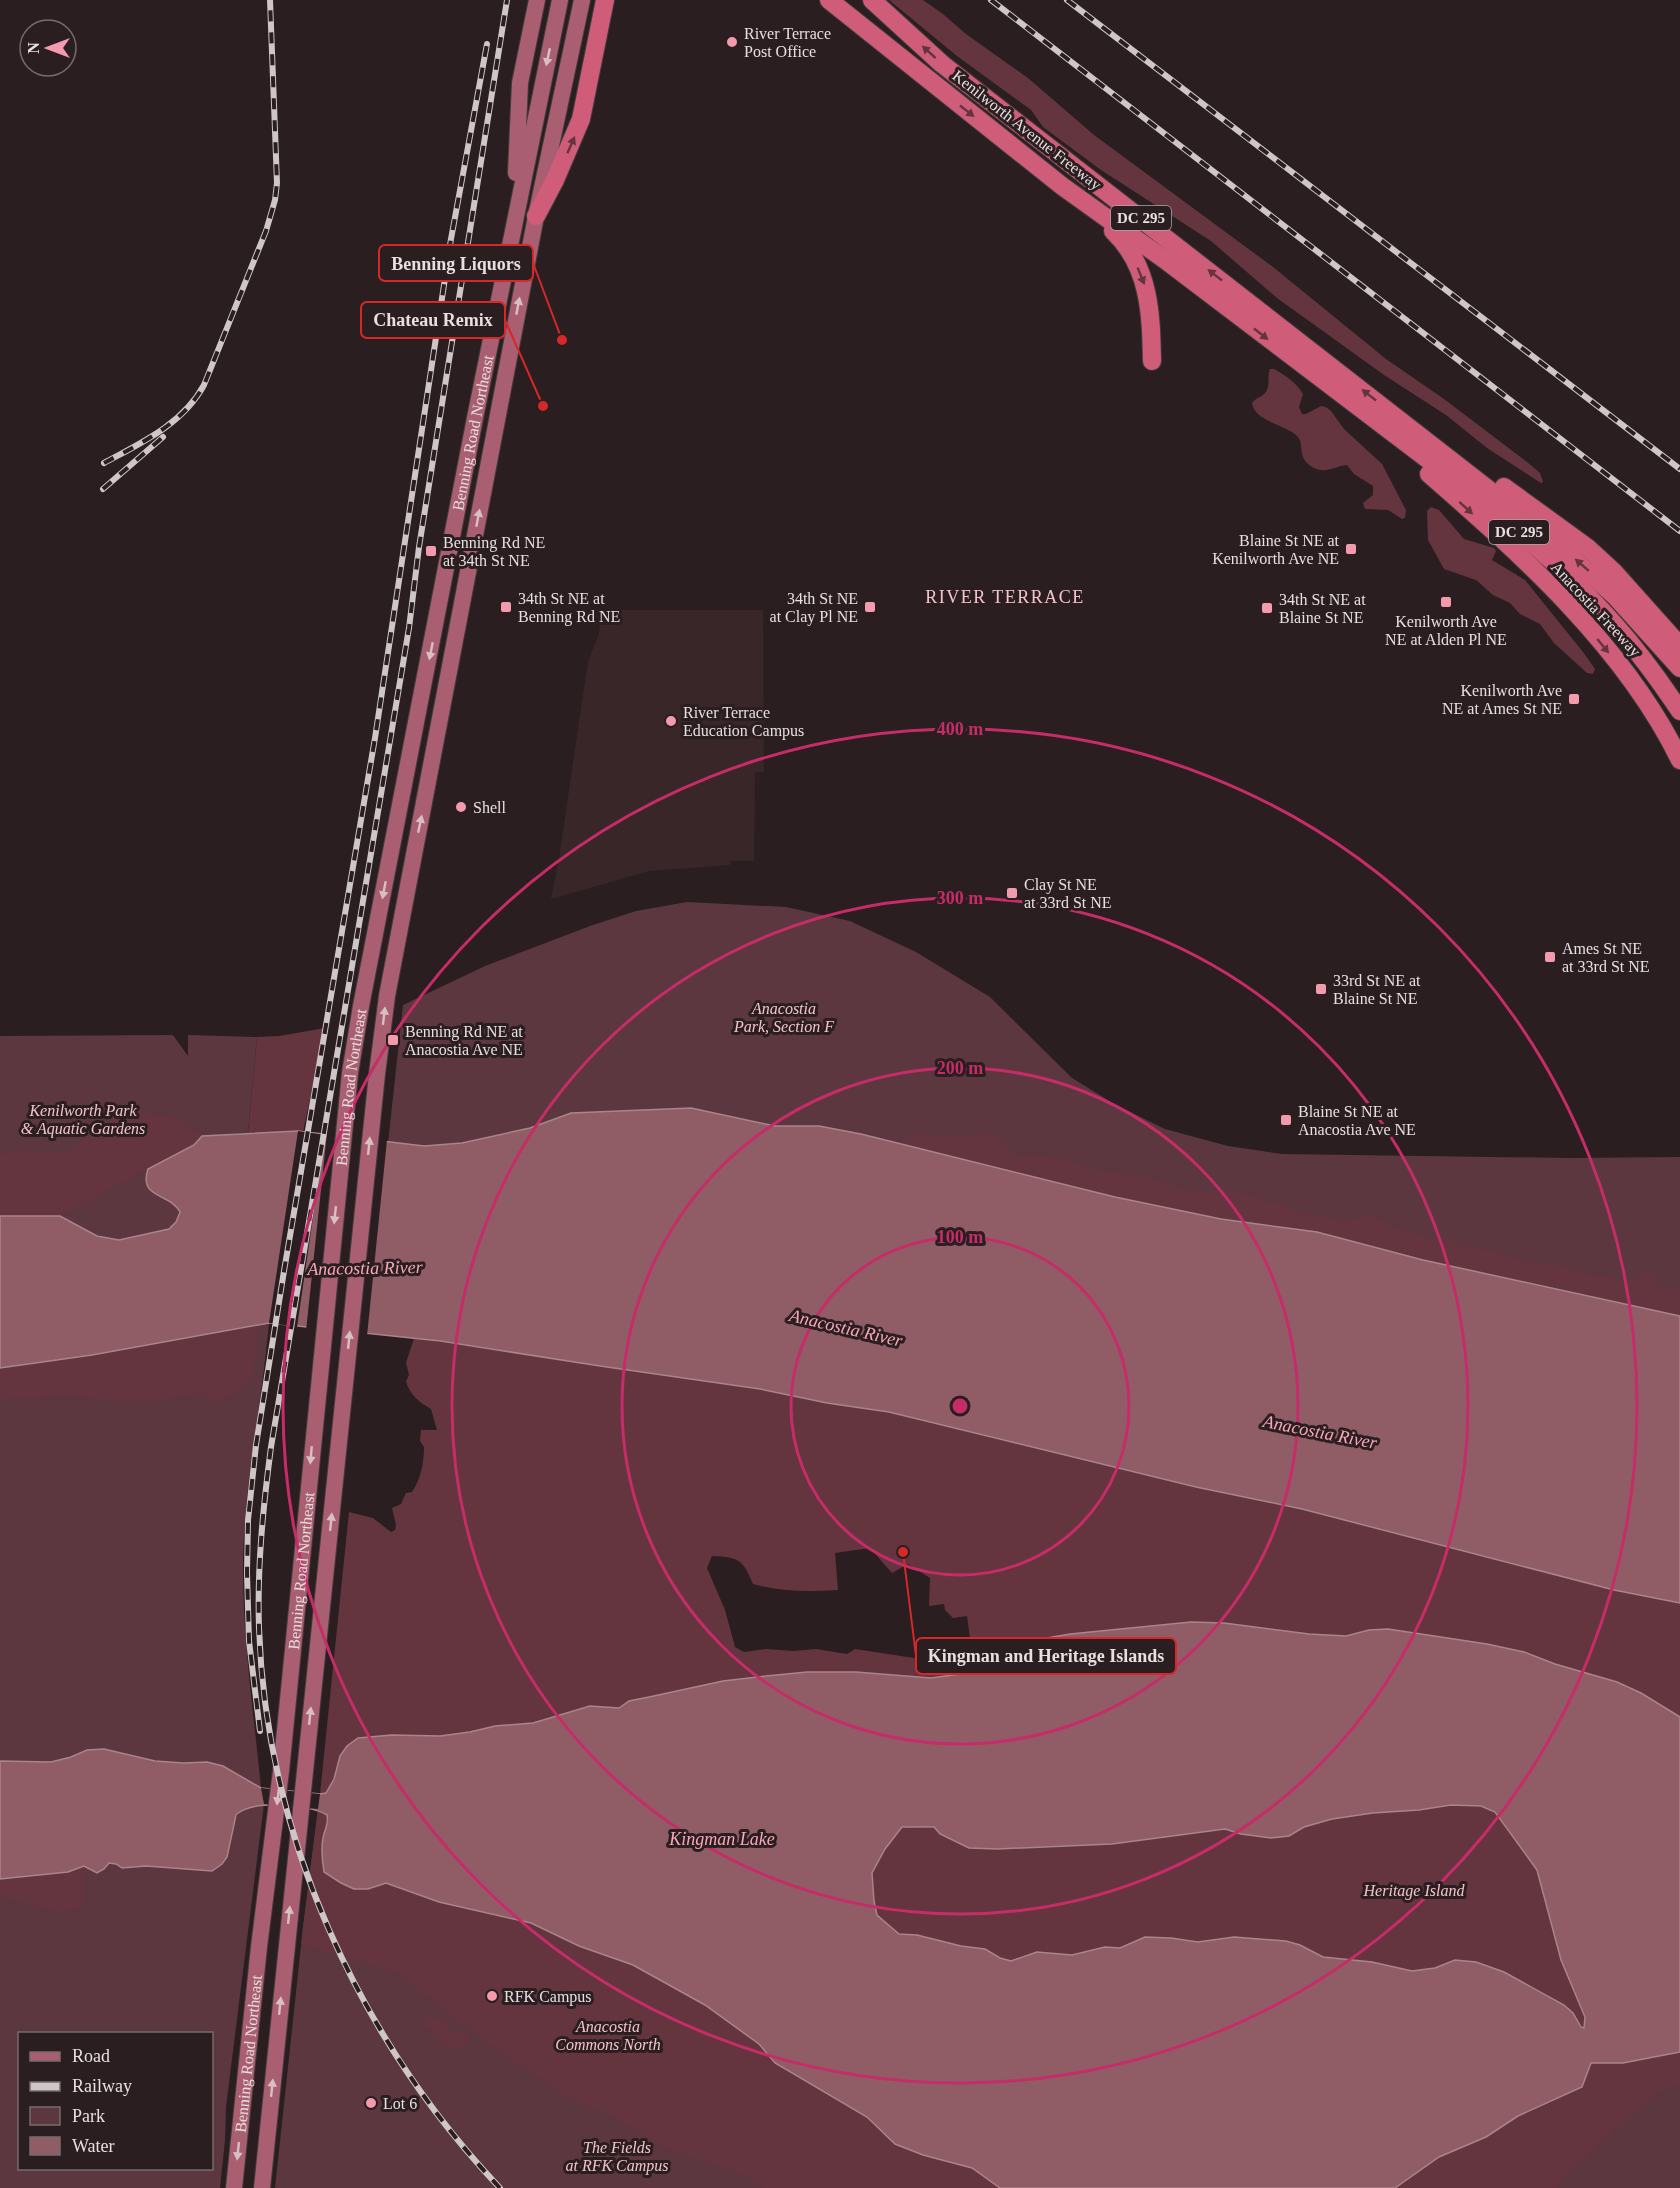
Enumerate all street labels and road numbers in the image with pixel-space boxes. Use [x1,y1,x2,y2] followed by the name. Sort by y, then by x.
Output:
[949,67,1105,194] street label: Kenilworth Avenue Freeway
[1111,206,1171,230] road number: DC 295
[449,353,496,512] street label: Benning Road Northeast
[1489,520,1549,544] road number: DC 295
[1547,558,1644,660] street label: Anacostia Freeway
[332,1007,369,1167] street label: Benning Road Northeast
[285,1491,317,1650] street label: Benning Road Northeast
[231,1974,265,2133] street label: Benning Road Northeast

